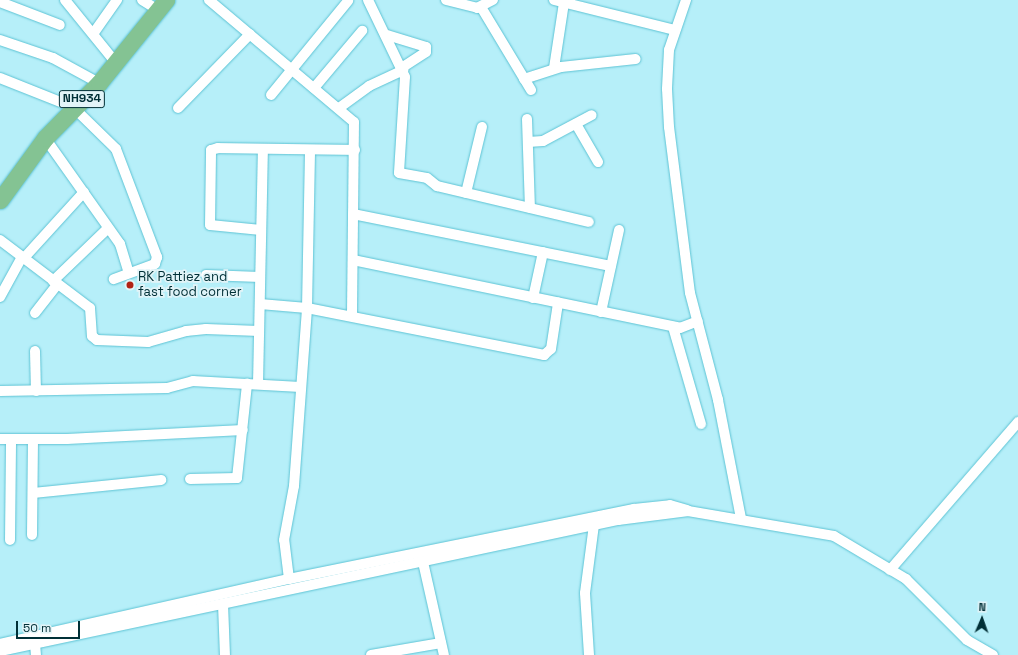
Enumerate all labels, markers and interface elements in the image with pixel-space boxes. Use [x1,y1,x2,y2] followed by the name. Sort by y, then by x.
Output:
[58,89,106,109] road number: NH934
[138,270,242,301] place label: RK Pattiez and fast food corner
[125,280,135,290] marker: RK Pattiez and fast food corner
[962,599,1002,639] north arrow
[978,600,986,614] text: N
[18,613,82,639] scale bar
[23,620,51,636] text: 50 m

